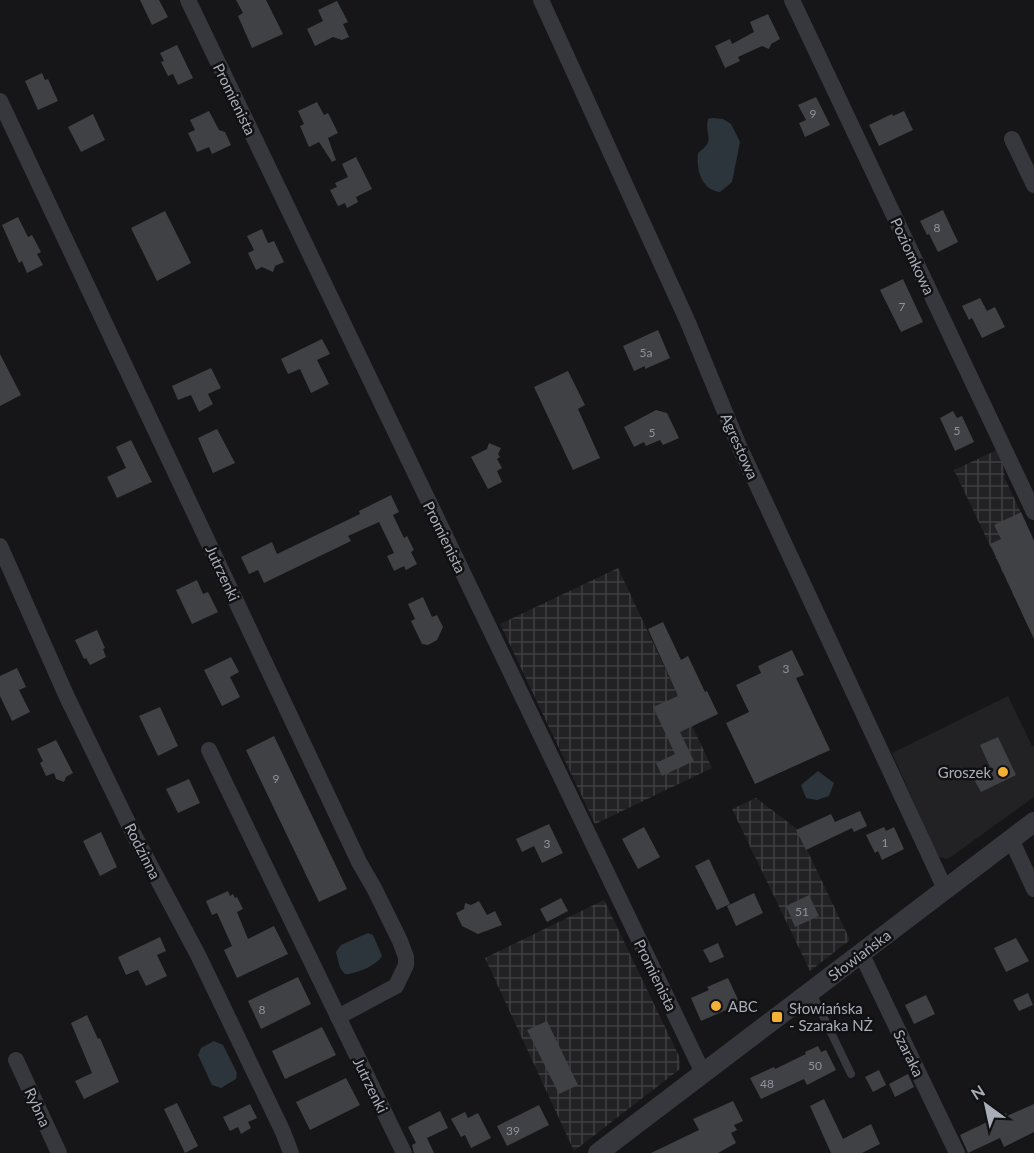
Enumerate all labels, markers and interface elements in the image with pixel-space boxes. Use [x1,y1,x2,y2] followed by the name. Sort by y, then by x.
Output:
[210,60,260,138] street label: Promienista
[810,106,817,121] house number: 9
[887,215,939,297] street label: Poziomkowa
[934,220,941,235] house number: 8
[899,299,906,314] house number: 7
[640,345,652,360] house number: 5a
[717,410,763,482] street label: Agrestowa
[954,423,961,438] house number: 5
[649,425,656,440] house number: 5
[420,498,470,576] street label: Promienista
[202,542,244,604] street label: Jutrzenki
[783,661,790,676] house number: 3
[938,763,991,781] place label: Groszek
[996,765,1010,779] marker: Groszek
[273,771,280,786] house number: 9
[121,820,165,882] street label: Rodzinna
[882,835,889,850] house number: 1
[544,836,551,851] house number: 3
[795,904,809,919] house number: 51
[824,926,894,984] street label: Słowiańska
[631,936,681,1014] street label: Promienista
[728,997,758,1015] place label: ABC
[709,999,723,1013] marker: ABC
[789,999,873,1034] place label: Słowiańska - Szaraka NŻ
[259,1002,266,1017] house number: 8
[770,1010,784,1024] marker: Słowiańska - Szaraka NŻ
[890,1027,928,1079] street label: Szaraka
[350,1054,392,1116] street label: Jutrzenki
[808,1058,822,1073] house number: 50
[956,1075,1016,1135] north arrow
[760,1076,774,1091] house number: 48
[967,1081,988,1103] text: N
[21,1085,55,1129] street label: Rybna
[506,1123,520,1138] house number: 39

